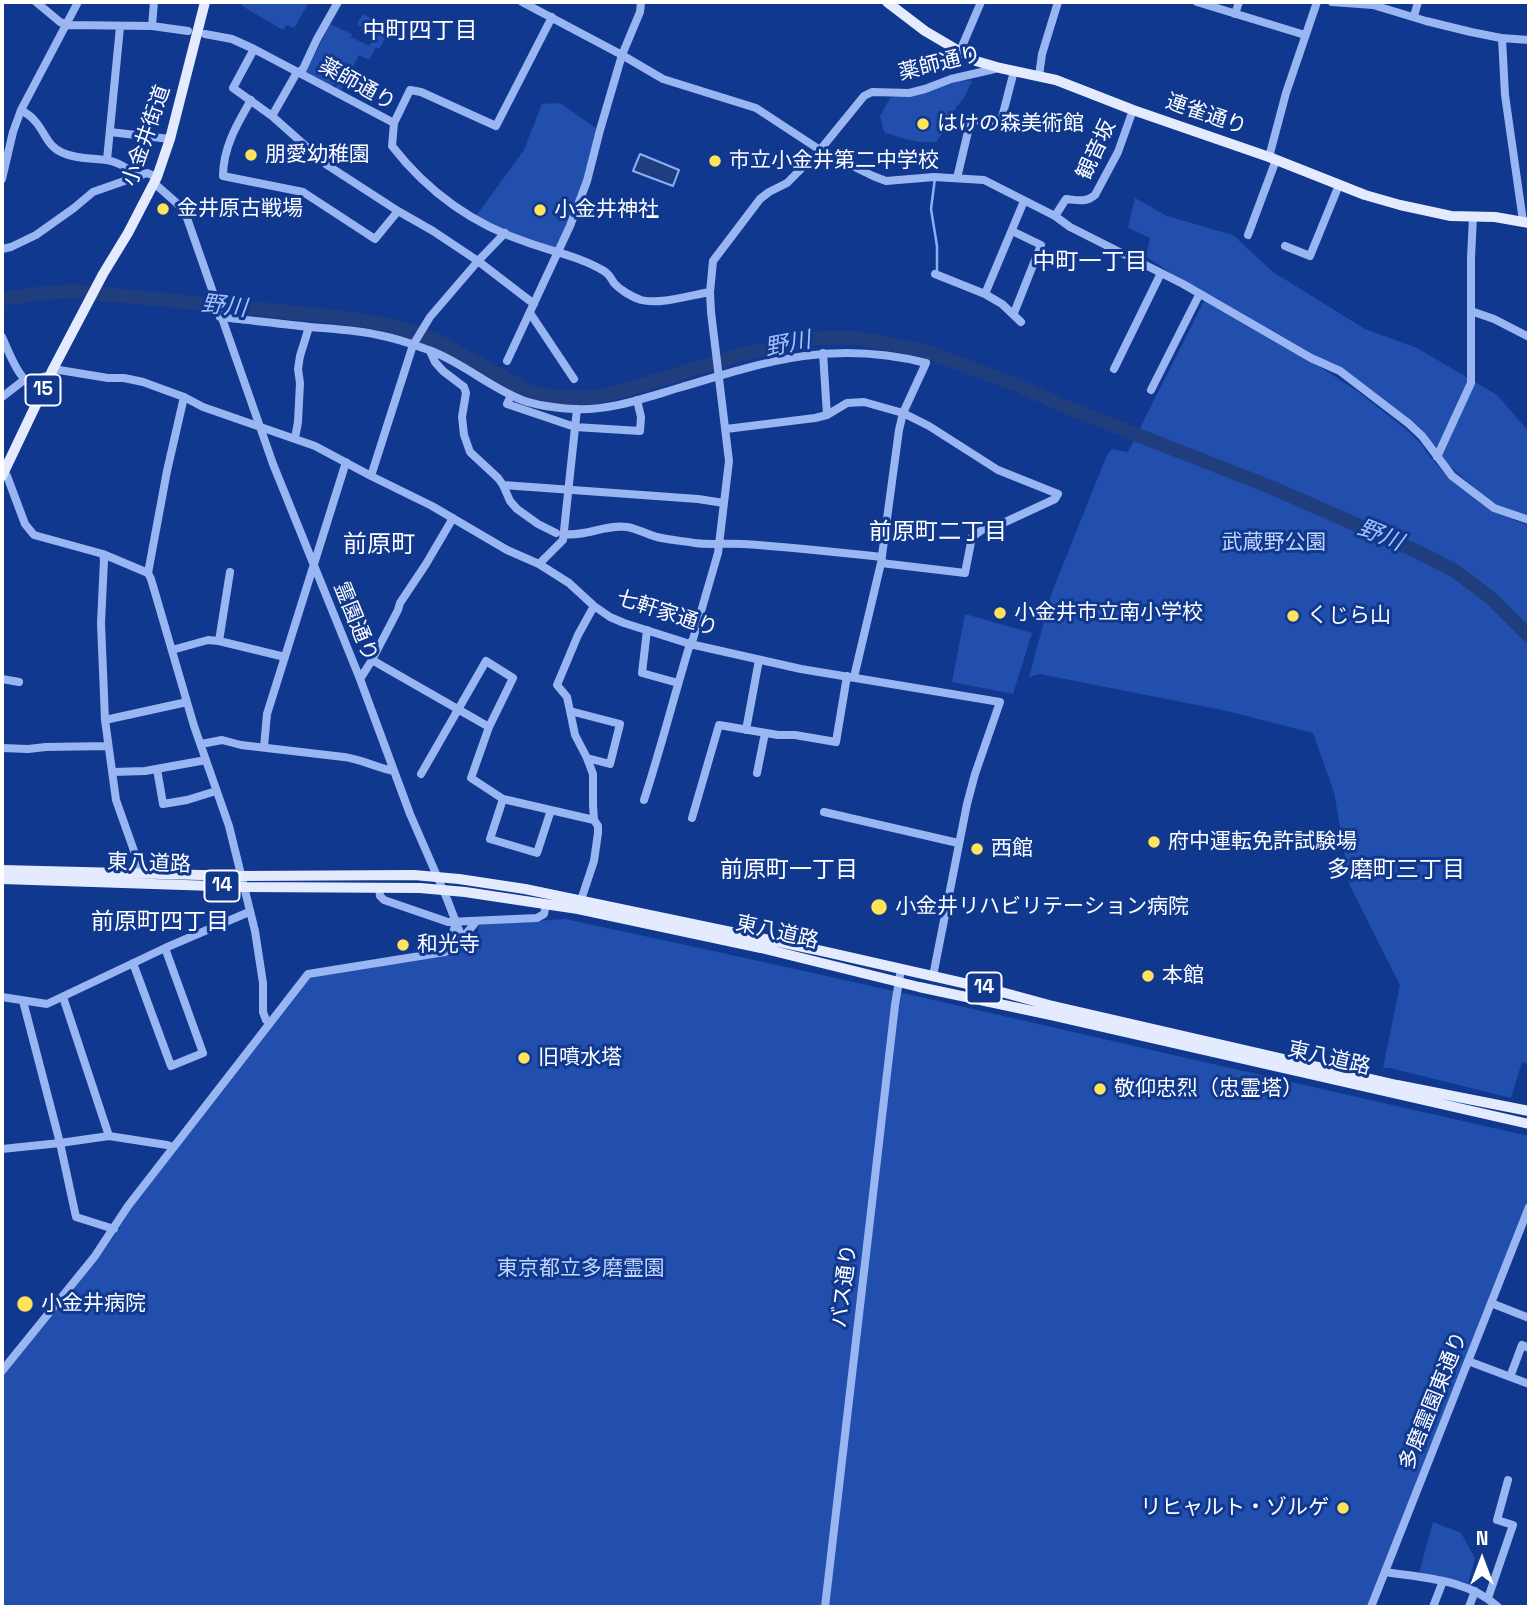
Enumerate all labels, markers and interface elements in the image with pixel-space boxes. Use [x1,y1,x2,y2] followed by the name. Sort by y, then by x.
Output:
[363,18,477,46] district label: 中町四丁目
[896,42,984,86] street label: 薬師通り
[314,54,400,116] street label: 薬師通り
[118,82,176,190] street label: 小金井街道
[1162,89,1250,141] street label: 連雀通り
[937,111,1084,137] place label: はけの森美術館
[915,116,931,132] marker: はけの森美術館
[1072,116,1122,184] street label: 観音坂
[265,142,370,168] place label: 朋愛幼稚園
[243,147,259,163] marker: 朋愛幼稚園
[729,148,939,174] place label: 市立小金井第二中学校
[707,153,723,169] marker: 市立小金井第二中学校
[177,196,303,222] place label: 金井原古戦場
[554,197,659,223] place label: 小金井神社
[155,201,171,217] marker: 金井原古戦場
[532,202,548,218] marker: 小金井神社
[1033,249,1147,277] district label: 中町一丁目
[200,291,248,323] water label: 野川
[763,327,813,363] water label: 野川
[26,374,60,406] road number: 15
[1354,515,1406,557] water label: 野川
[869,519,1007,547] district label: 前原町二丁目
[1222,530,1326,556] park label: 武蔵野公園
[343,531,415,559] district label: 前原町
[328,578,382,666] street label: 霊園通り
[613,586,721,642] street label: 七軒家通り
[1014,600,1203,626] place label: 小金井市立南小学校
[1307,603,1391,629] place label: くじら山
[992,605,1008,621] marker: 小金井市立南小学校
[1285,608,1301,624] marker: くじら山
[1168,829,1357,855] place label: 府中運転免許試験場
[1146,834,1162,850] marker: 府中運転免許試験場
[991,836,1033,862] place label: 西館
[969,841,985,857] marker: 西館
[107,850,191,878] street label: 東八道路
[720,857,858,885] district label: 前原町一丁目
[1327,857,1465,885] district label: 多磨町三丁目
[204,870,240,902] road number: 14
[895,894,1189,920] place label: 小金井リハビリテーション病院
[869,897,889,917] marker: 小金井リハビリテーション病院
[91,909,229,937] district label: 前原町四丁目
[733,911,821,955] street label: 東八道路
[417,932,480,958] place label: 和光寺
[395,937,411,953] marker: 和光寺
[1162,963,1204,989] place label: 本館
[1140,968,1156,984] marker: 本館
[967,972,1002,1004] road number: 14
[1285,1037,1373,1081] street label: 東八道路
[538,1045,622,1071] place label: 旧噴水塔
[516,1050,532,1066] marker: 旧噴水塔
[1114,1076,1303,1102] place label: 敬仰忠烈（忠霊塔）
[1092,1081,1108,1097] marker: 敬仰忠烈（忠霊塔）
[827,1243,863,1329] street label: バス通り
[497,1256,665,1282] park label: 東京都立多磨霊園
[41,1291,146,1317] place label: 小金井病院
[15,1294,35,1314] marker: 小金井病院
[1395,1328,1473,1474] street label: 多磨霊園東通り
[1140,1495,1329,1521] place label: リヒャルト・ゾルゲ
[1335,1500,1351,1516] marker: リヒャルト・ゾルゲ
[1447,1525,1517,1595] north arrow
[1476,1526,1488,1551] text: N

